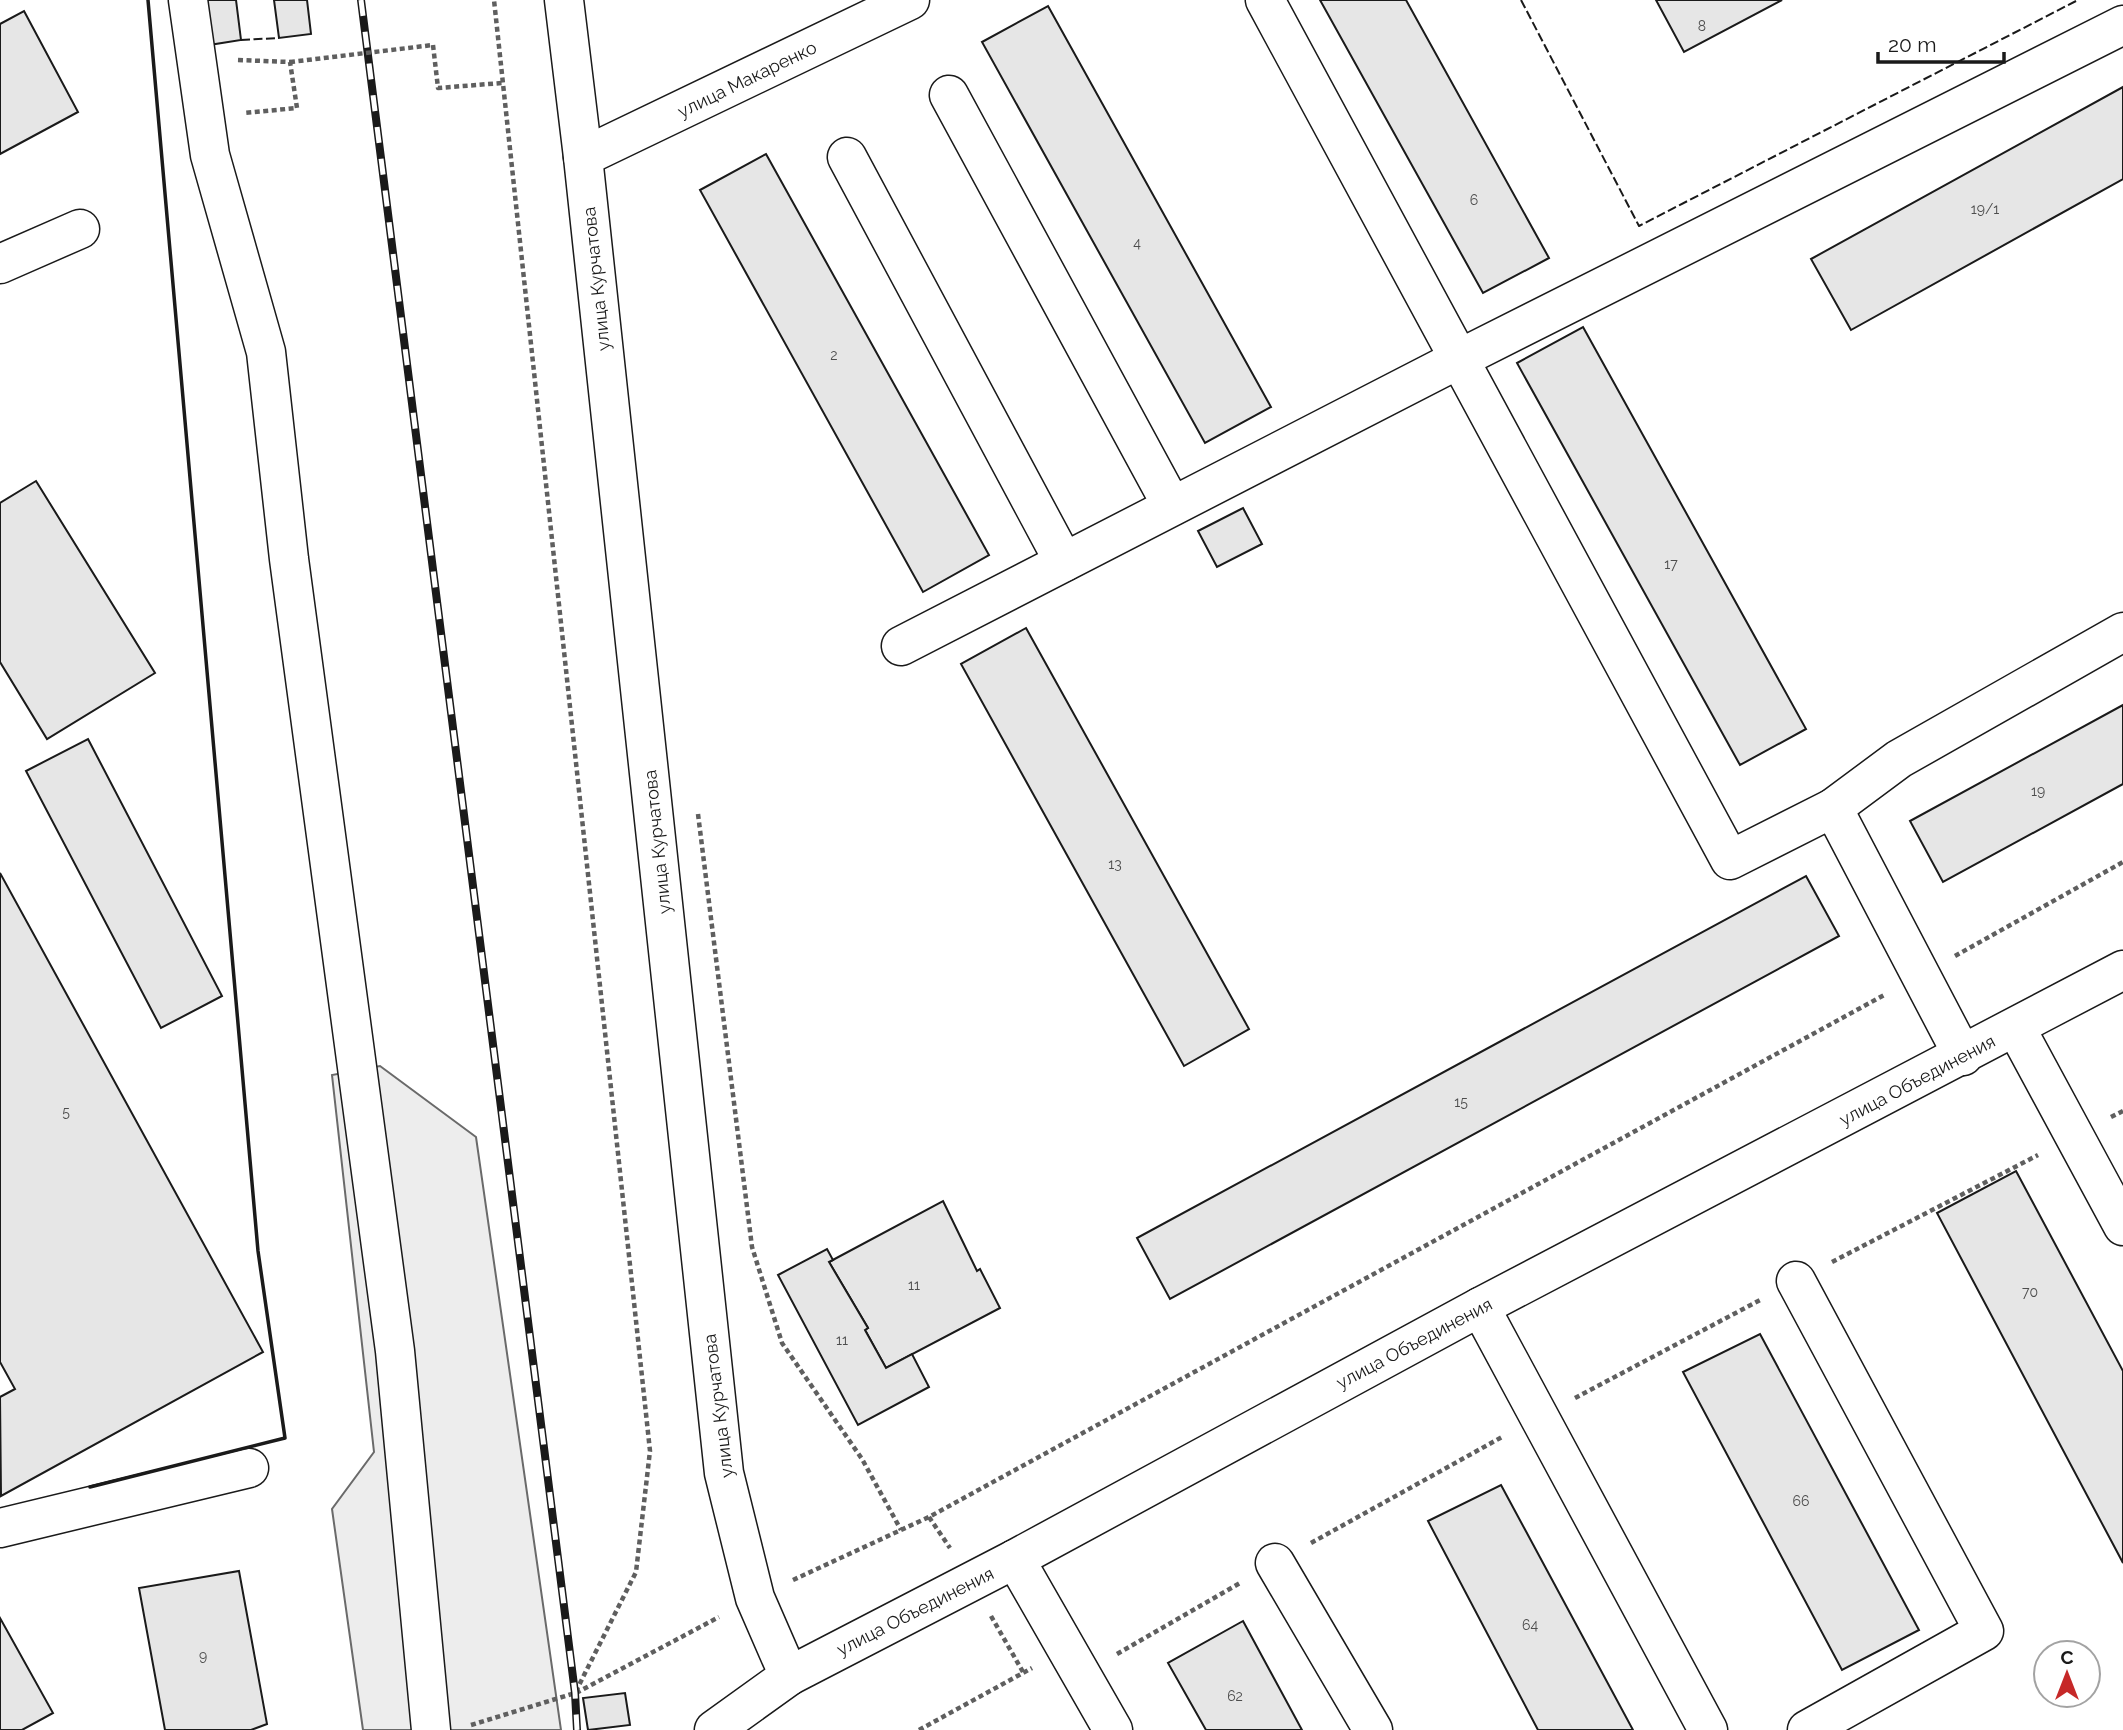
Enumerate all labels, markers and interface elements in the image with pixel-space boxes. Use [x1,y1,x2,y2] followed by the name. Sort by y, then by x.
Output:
[1698,18,1706,34] house number: 8
[1878,21,2004,65] scale bar
[1888,32,1936,57] text: 20 m
[674,36,820,122] street label: улица Макаренко
[1470,192,1478,208] house number: 6
[1971,201,1999,217] house number: 19/1
[578,206,614,352] street label: улица Курчатова
[1133,235,1141,251] house number: 4
[830,347,838,363] house number: 2
[1664,556,1678,572] house number: 17
[639,769,675,915] street label: улица Курчатова
[2031,783,2045,799] house number: 19
[1108,856,1122,872] house number: 13
[1836,1030,1998,1130] street label: улица Объединения
[1454,1094,1468,1110] house number: 15
[62,1104,70,1120] house number: 5
[908,1277,920,1293] house number: 11
[2022,1284,2038,1300] house number: 70
[1333,1293,1495,1393] street label: улица Объединения
[836,1332,848,1348] house number: 11
[699,1333,737,1479] street label: улица Курчатова
[1793,1493,1809,1509] house number: 66
[833,1562,997,1660] street label: улица Объединения
[1522,1617,1538,1633] house number: 64
[2032,1639,2102,1709] north arrow
[2060,1646,2074,1668] text: С
[199,1648,207,1664] house number: 9
[1227,1688,1243,1704] house number: 62

